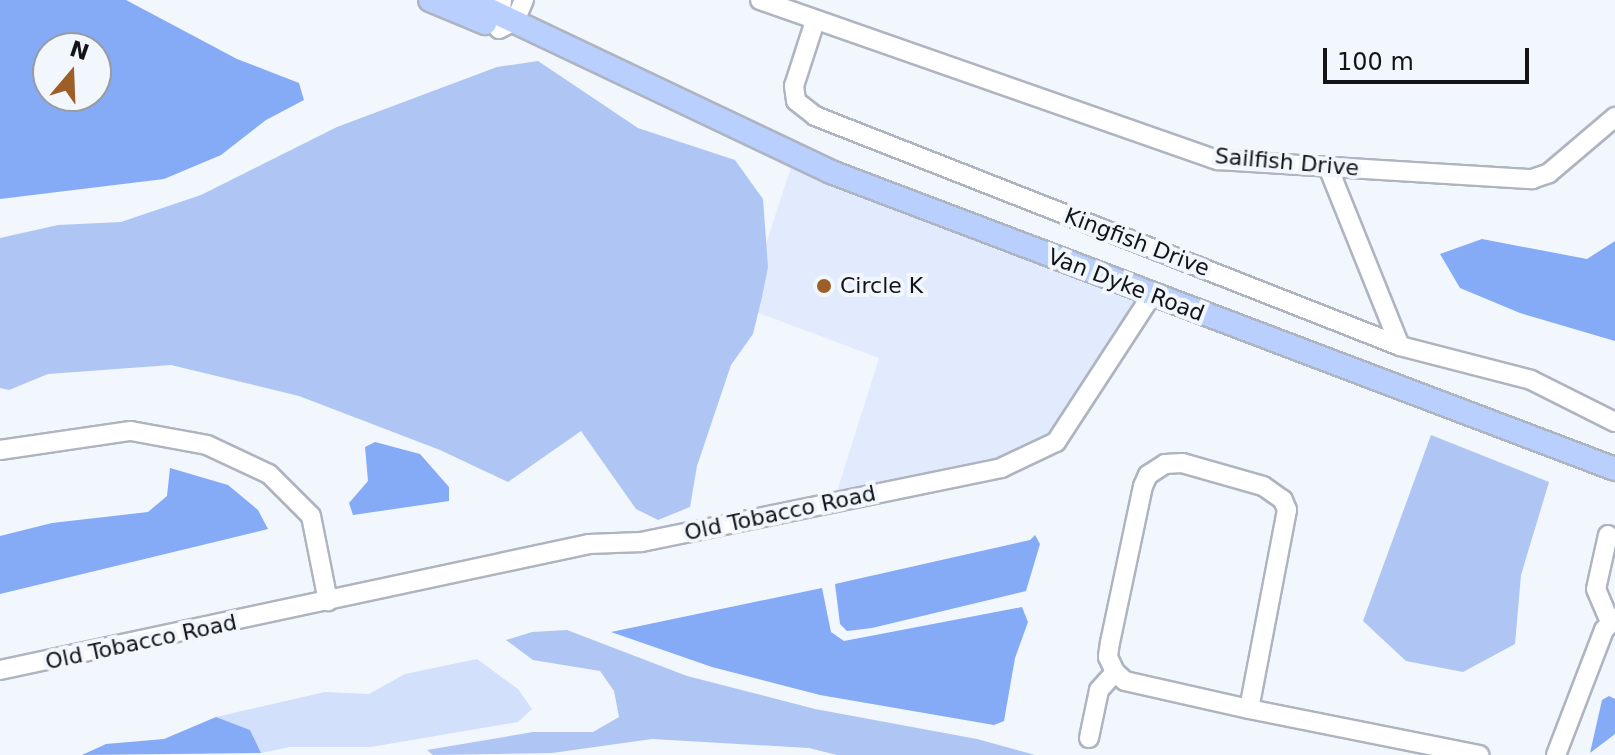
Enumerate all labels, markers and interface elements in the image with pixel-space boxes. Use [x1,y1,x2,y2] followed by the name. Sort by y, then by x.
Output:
[32,32,112,112] north arrow
[1327,32,1533,82] scale bar
[67,36,92,66] text: N
[1337,48,1414,76] text: 100 m
[1214,143,1360,181] street label: Sailfish Drive
[1061,202,1213,282] street label: Kingfish Drive
[1044,243,1208,327] street label: Van Dyke Road
[840,273,923,299] place label: Circle K
[815,277,833,295] marker: Circle K
[682,480,878,546] street label: Old Tobacco Road
[43,609,239,675] street label: Old Tobacco Road

